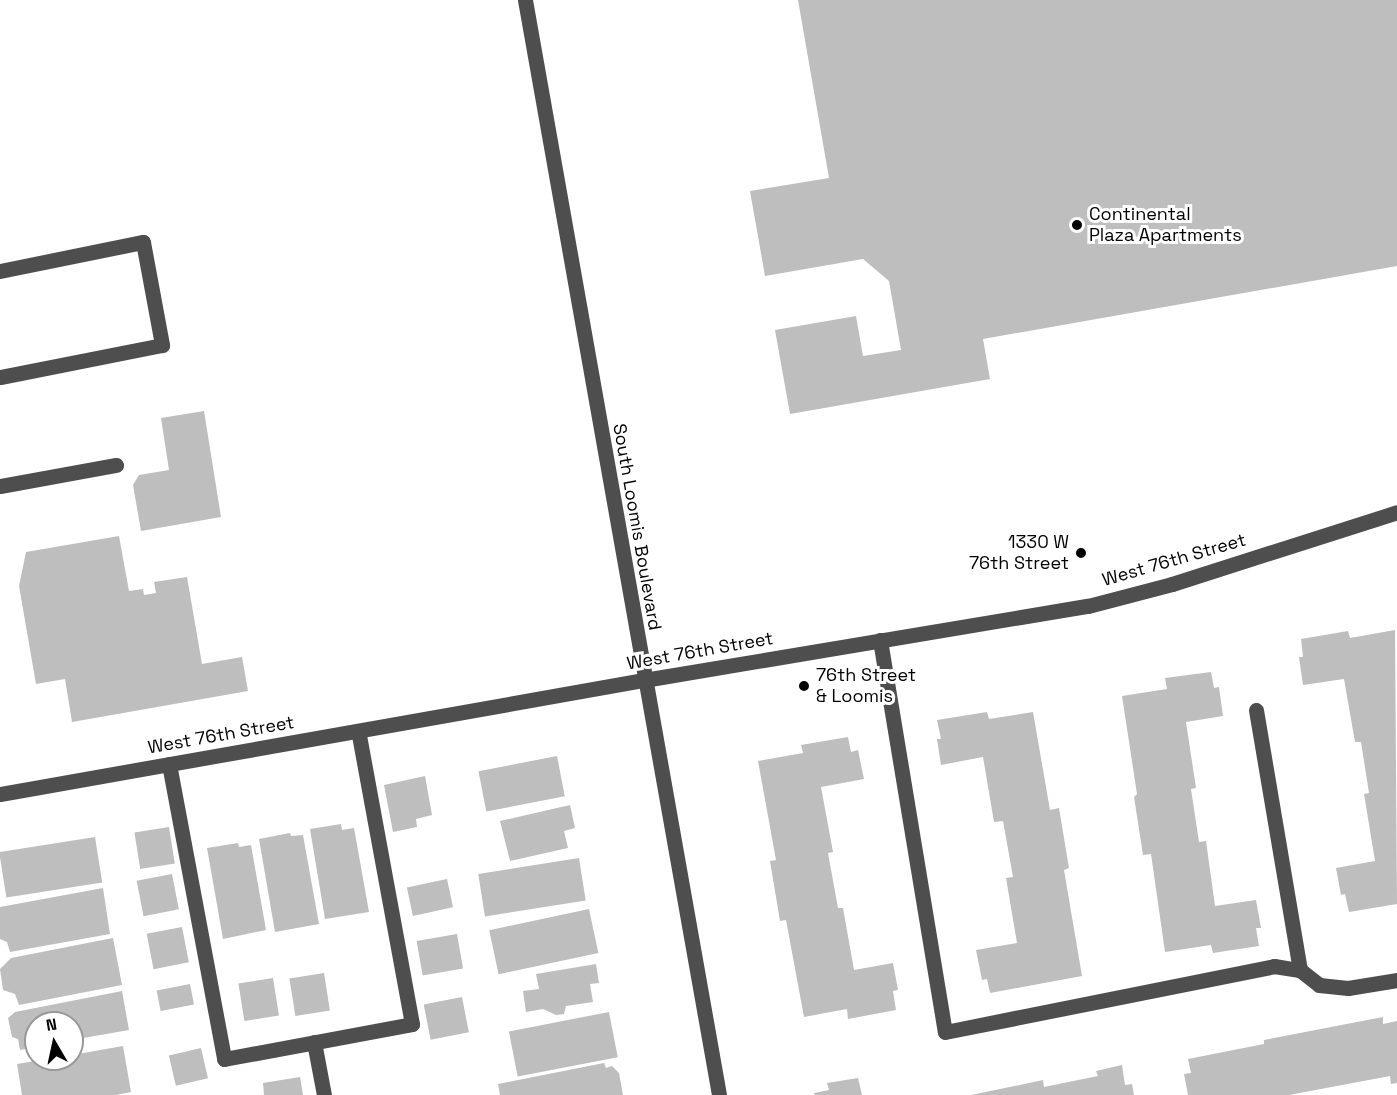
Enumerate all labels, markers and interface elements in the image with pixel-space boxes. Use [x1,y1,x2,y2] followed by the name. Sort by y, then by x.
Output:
[1089,204,1242,246] place label: Continental Plaza Apartments
[1070,218,1084,232] marker: Continental Plaza Apartments
[608,422,666,632] street label: South Loomis Boulevard
[1100,529,1248,591] street label: West 76th Street
[969,532,1069,574] place label: 1330 W 76th Street
[1074,546,1088,560] marker: 1330 W 76th Street
[625,627,775,675] street label: West 76th Street
[816,665,916,708] place label: 76th Street & Loomis
[797,679,811,693] marker: 76th Street & Loomis
[146,711,296,759] street label: West 76th Street
[24,1011,84,1071] north arrow
[44,1013,58,1036] text: N

